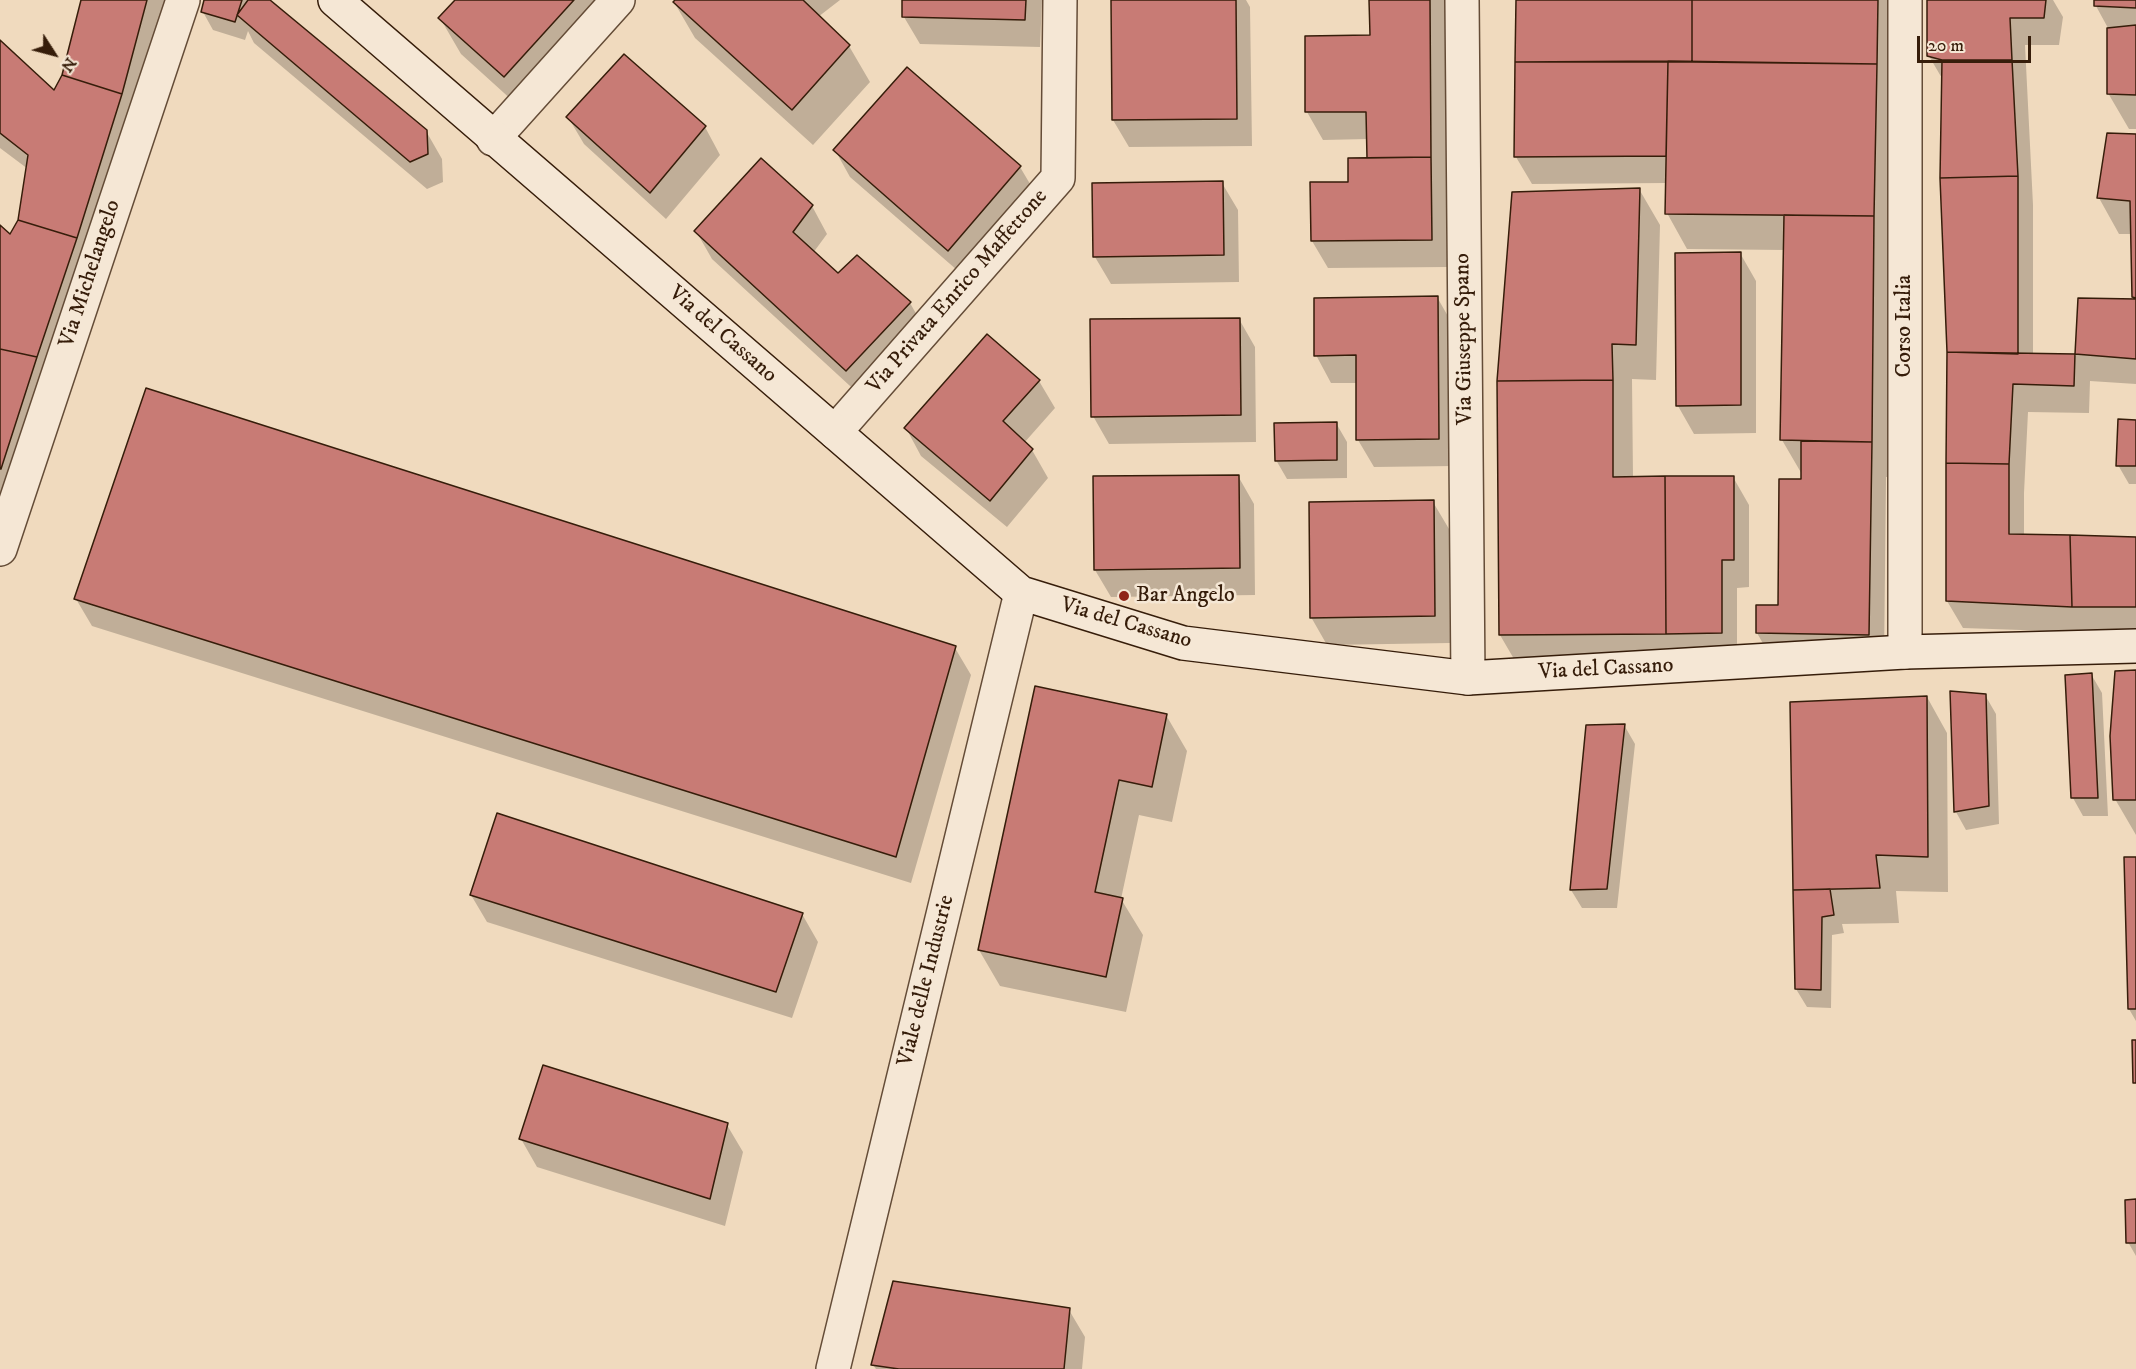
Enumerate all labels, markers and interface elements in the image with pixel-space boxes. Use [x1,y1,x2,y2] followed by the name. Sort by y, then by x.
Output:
[24,24,84,84] north arrow
[1920,24,2034,62] scale bar
[1928,35,1964,57] text: 20 m
[57,53,81,76] text: N
[862,184,1054,400] street label: Via Privata Enrico Maffettone
[55,197,127,351] street label: Via Michelangelo
[1450,253,1480,425] street label: Via Giuseppe Spano
[1892,275,1918,377] street label: Corso Italia
[662,281,782,389] street label: Via del Cassano
[1136,583,1235,609] place label: Bar Angelo
[1117,589,1131,603] marker: Bar Angelo
[1057,593,1195,655] street label: Via del Cassano
[1538,653,1674,687] street label: Via del Cassano
[893,893,961,1069] street label: Viale delle Industrie

